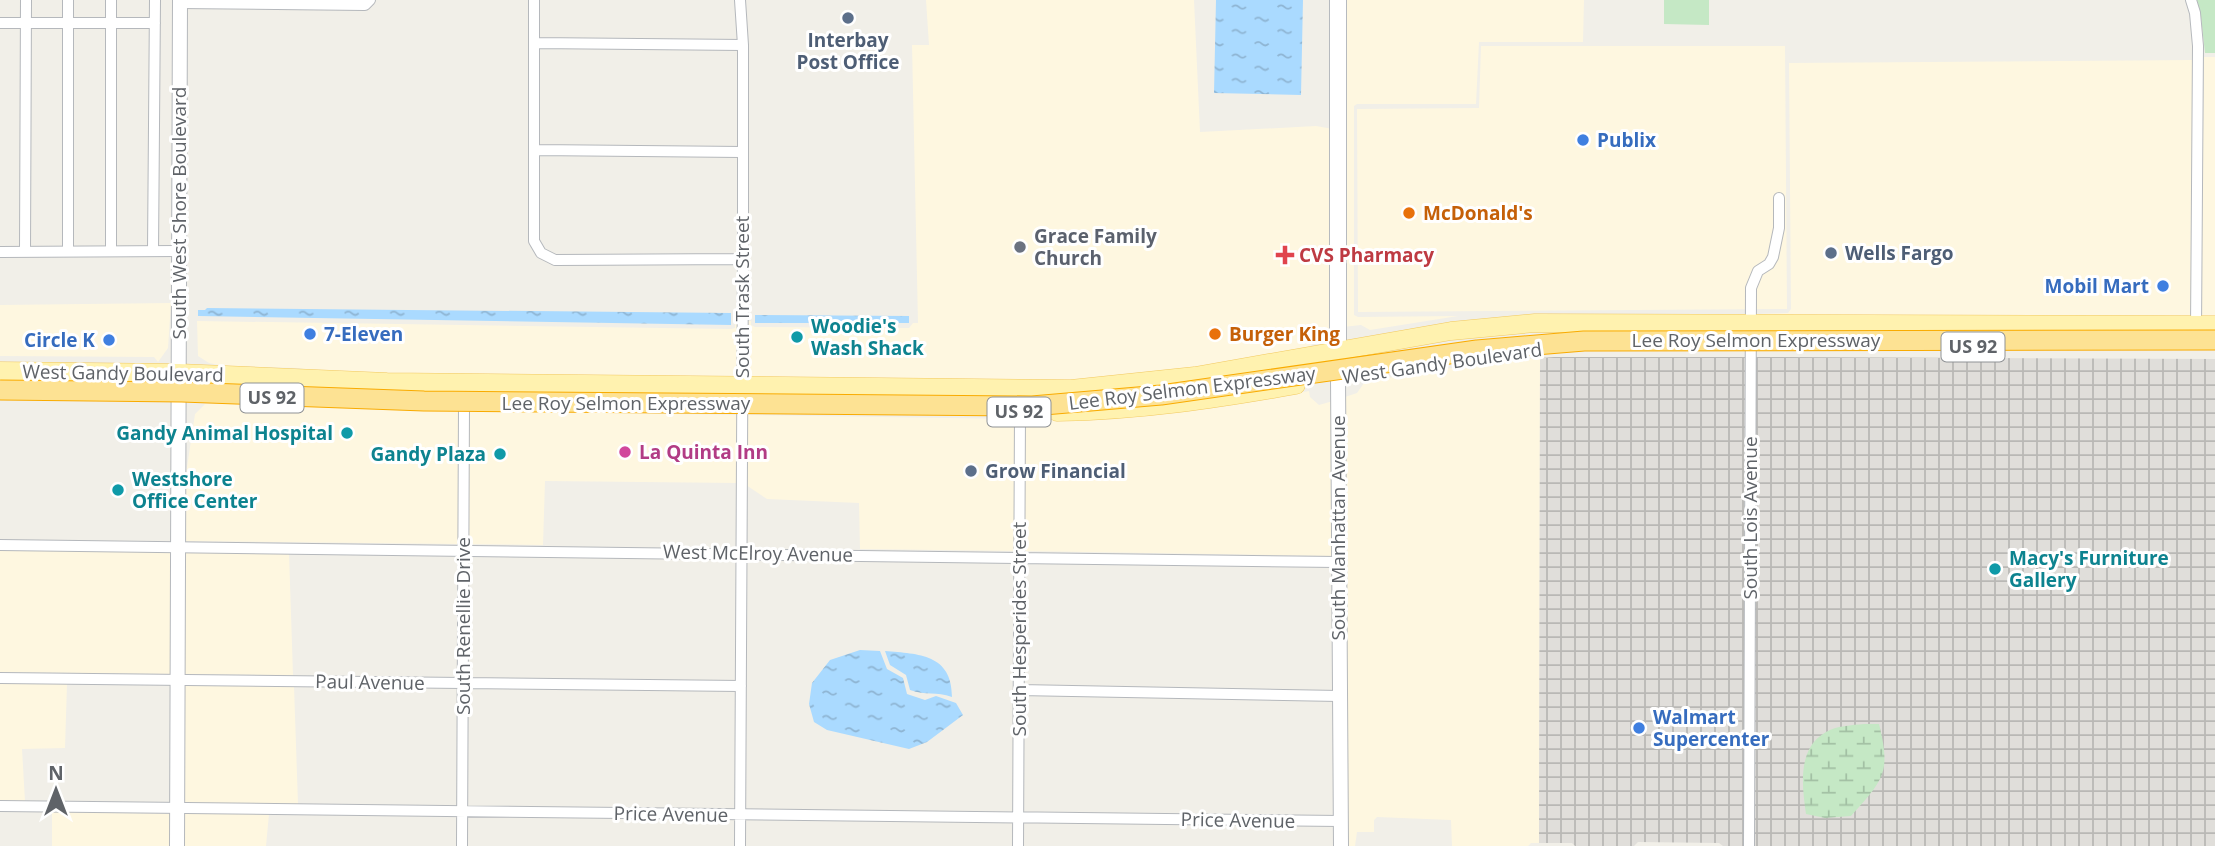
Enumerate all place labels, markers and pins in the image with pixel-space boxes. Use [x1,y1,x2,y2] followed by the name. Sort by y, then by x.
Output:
[840,10,856,26] marker: Interbay Post Office
[797,27,899,75] place label: Interbay Post Office
[1597,127,1656,153] place label: Publix
[1575,132,1591,148] marker: Publix
[1423,200,1533,226] place label: McDonald's
[1401,205,1417,221] marker: McDonald's
[1034,223,1157,271] place label: Grace Family Church
[1012,239,1028,255] marker: Grace Family Church
[1845,240,1954,266] place label: Wells Fargo
[1299,242,1434,268] place label: CVS Pharmacy
[1823,245,1839,261] marker: Wells Fargo
[1277,247,1293,263] marker: CVS Pharmacy
[2045,273,2149,299] place label: Mobil Mart
[2155,278,2171,294] marker: Mobil Mart
[811,313,924,361] place label: Woodie's Wash Shack
[324,321,403,347] place label: 7-Eleven
[1229,321,1340,347] place label: Burger King
[302,326,318,342] marker: 7-Eleven
[1207,326,1223,342] marker: Burger King
[24,327,95,353] place label: Circle K
[789,329,805,345] marker: Woodie's Wash Shack
[101,332,117,348] marker: Circle K
[116,420,333,446] place label: Gandy Animal Hospital
[339,425,355,441] marker: Gandy Animal Hospital
[639,439,768,465] place label: La Quinta Inn
[371,441,486,467] place label: Gandy Plaza
[617,444,633,460] marker: La Quinta Inn
[492,446,508,462] marker: Gandy Plaza
[985,458,1126,484] place label: Grow Financial
[963,463,979,479] marker: Grow Financial
[132,466,258,514] place label: Westshore Office Center
[110,482,126,498] marker: Westshore Office Center
[2009,545,2169,593] place label: Macy's Furniture Gallery
[1987,561,2003,577] marker: Macy's Furniture Gallery
[1653,704,1770,752] place label: Walmart Supercenter
[1631,720,1647,736] marker: Walmart Supercenter

